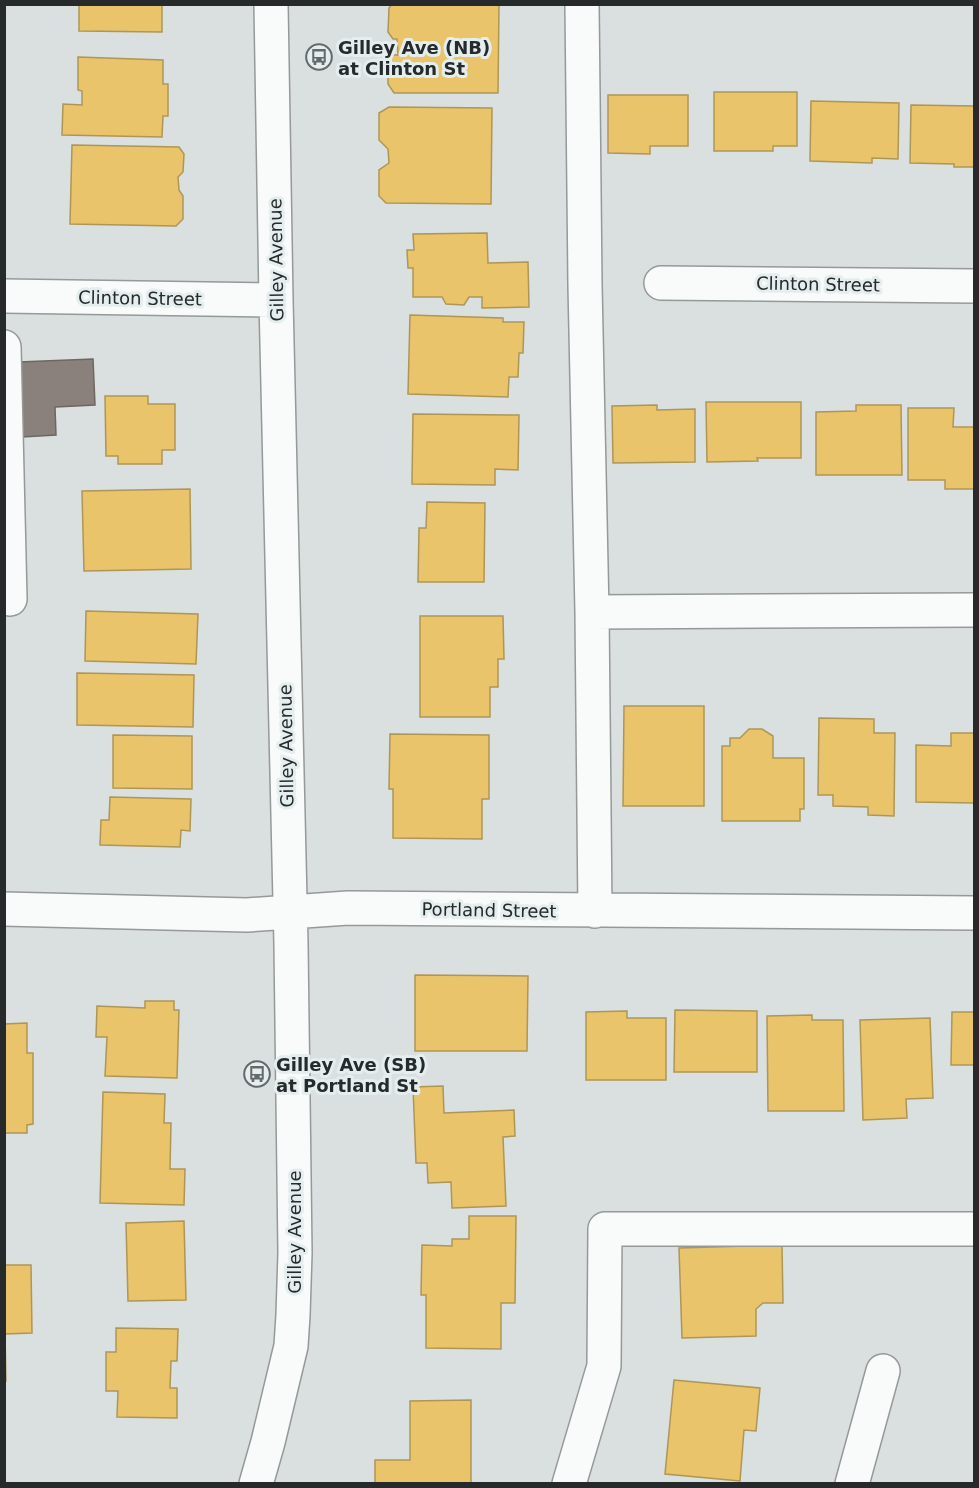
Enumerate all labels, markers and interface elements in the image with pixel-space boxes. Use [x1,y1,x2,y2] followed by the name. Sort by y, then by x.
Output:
[338,37,490,79] place label: Gilley Ave (NB) at Clinton St
[304,42,334,72] bus stop icon: Gilley Ave (NB) at Clinton St
[264,198,288,322] street label: Gilley Avenue
[756,272,880,296] street label: Clinton Street
[78,286,202,310] street label: Clinton Street
[274,684,298,808] street label: Gilley Avenue
[421,898,557,922] street label: Portland Street
[276,1054,426,1096] place label: Gilley Ave (SB) at Portland St
[242,1059,272,1089] bus stop icon: Gilley Ave (SB) at Portland St
[284,1170,305,1294] street label: Gilley Avenue

